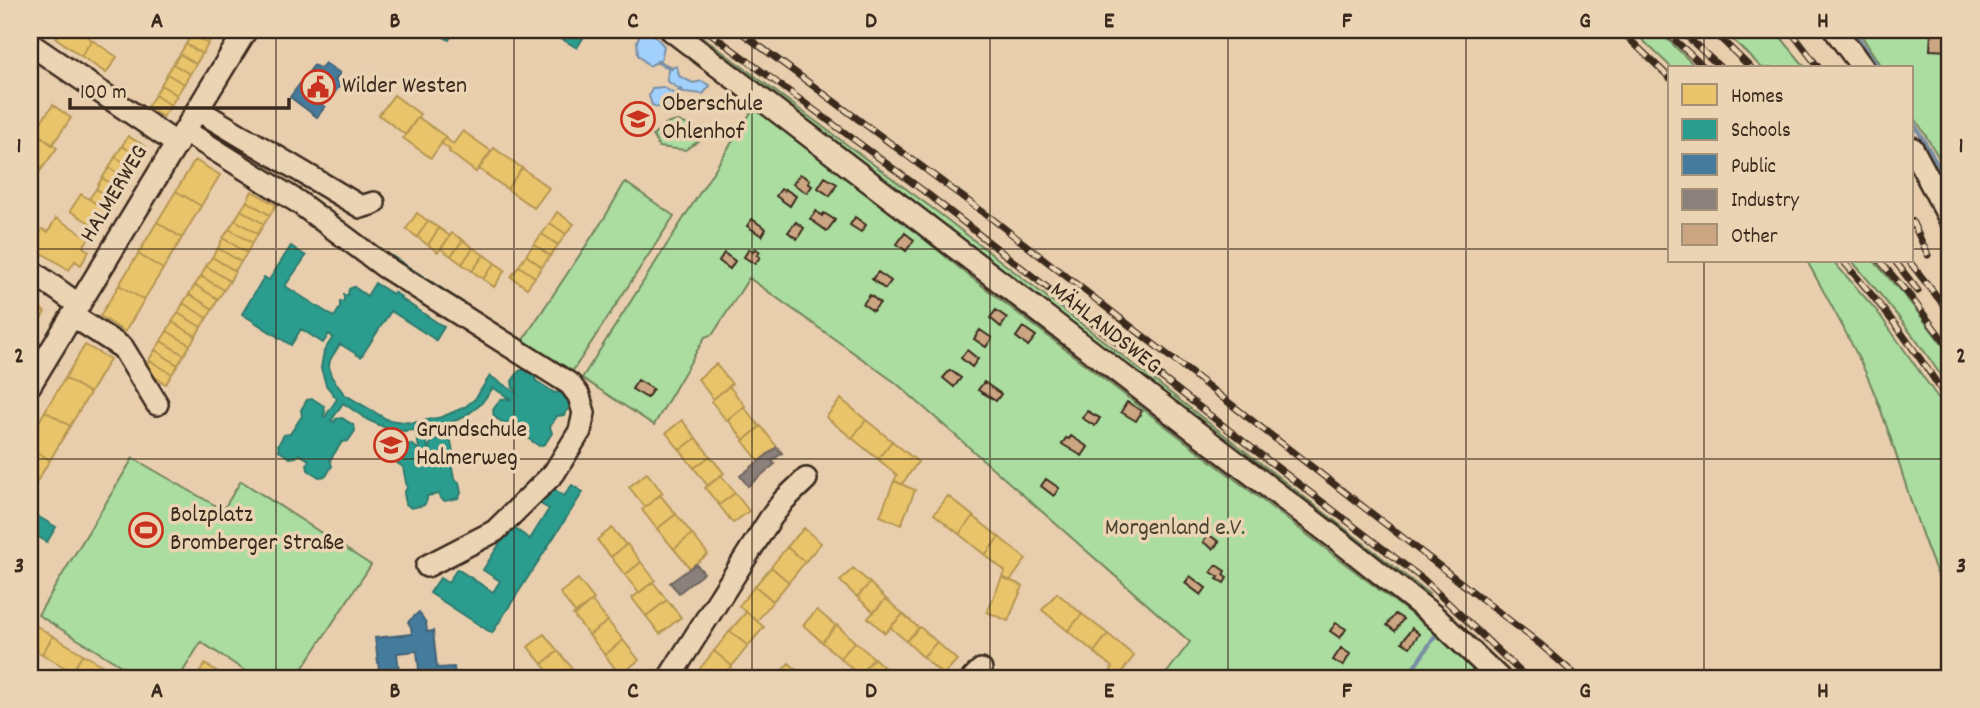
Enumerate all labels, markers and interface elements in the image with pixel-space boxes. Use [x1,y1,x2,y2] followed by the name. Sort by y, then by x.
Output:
[151,6,163,39] text: A
[390,6,401,39] text: B
[627,6,639,39] text: C
[865,6,877,39] text: D
[1104,6,1115,39] text: E
[1342,6,1353,39] text: F
[1579,6,1591,39] text: G
[1817,6,1829,39] text: H
[70,66,289,110] scale bar
[1668,66,1913,262] legend
[299,68,337,106] public building icon: Wilder Westen
[342,70,467,104] place label: Wilder Westen
[80,79,127,109] text: 100 m
[1731,83,1784,113] text: Homes
[662,88,763,150] place label: Oberschule Ohlenhof
[619,100,657,138] school or university icon: Oberschule Ohlenhof
[1731,117,1791,147] text: Schools
[16,131,22,164] text: 1
[1958,131,1964,164] text: 1
[72,139,158,249] street label: HALMERWEG
[1731,153,1776,183] text: Public
[1731,187,1799,217] text: Industry
[1731,223,1778,253] text: Other
[1042,275,1168,383] street label: MÄHLANDSWEG
[14,341,24,374] text: 2
[1956,341,1966,374] text: 2
[416,414,527,476] place label: Grundschule Halmerweg
[372,426,410,464] school or university icon: Grundschule Halmerweg
[170,499,344,561] place label: Bolzplatz Bromberger Straße
[127,511,165,549] sports icon: Bolzplatz Bromberger Straße
[1105,512,1245,546] park label: Morgenland e.V.
[14,551,24,584] text: 3
[1956,551,1966,584] text: 3
[151,676,163,708] text: A
[390,676,401,708] text: B
[627,676,639,708] text: C
[865,676,877,708] text: D
[1104,676,1115,708] text: E
[1342,676,1353,708] text: F
[1579,676,1591,708] text: G
[1817,676,1829,708] text: H

